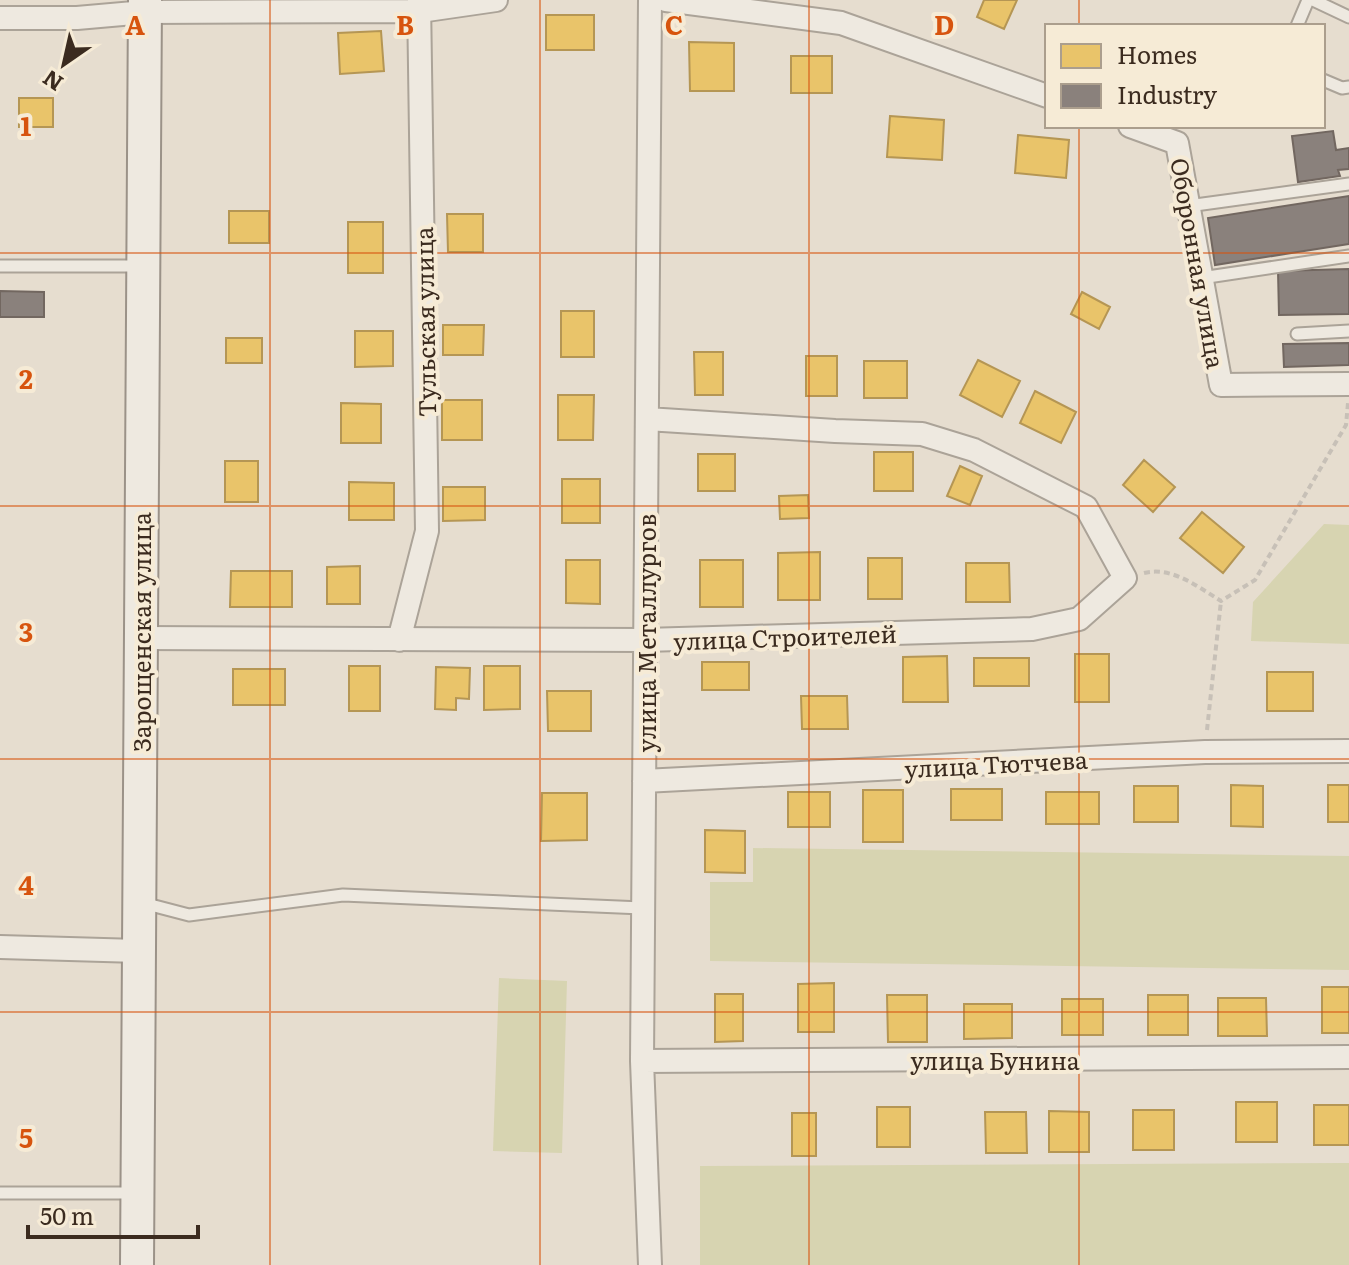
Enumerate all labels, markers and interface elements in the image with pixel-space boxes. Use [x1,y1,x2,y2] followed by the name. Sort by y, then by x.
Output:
[125,4,145,43] text: A
[396,4,414,43] text: B
[665,4,683,43] text: C
[934,4,954,43] text: D
[24,24,104,104] north arrow
[1045,24,1325,128] legend
[1117,36,1197,71] text: Homes
[35,63,69,101] text: N
[1117,76,1217,111] text: Industry
[21,105,32,144] text: 1
[1163,155,1235,371] street label: Оборонная улица
[405,226,443,418] street label: Тульская улица
[19,358,33,397] text: 2
[123,512,158,752] street label: Зарощенская улица
[628,514,663,752] street label: улица Металлургов
[19,611,33,650] text: 3
[673,615,897,657] street label: улица Строителей
[903,741,1089,785] street label: улица Тютчева
[18,864,34,903] text: 4
[910,1042,1080,1077] street label: улица Бунина
[19,1117,33,1156] text: 5
[28,1189,198,1239] scale bar
[40,1197,94,1232] text: 50 m

